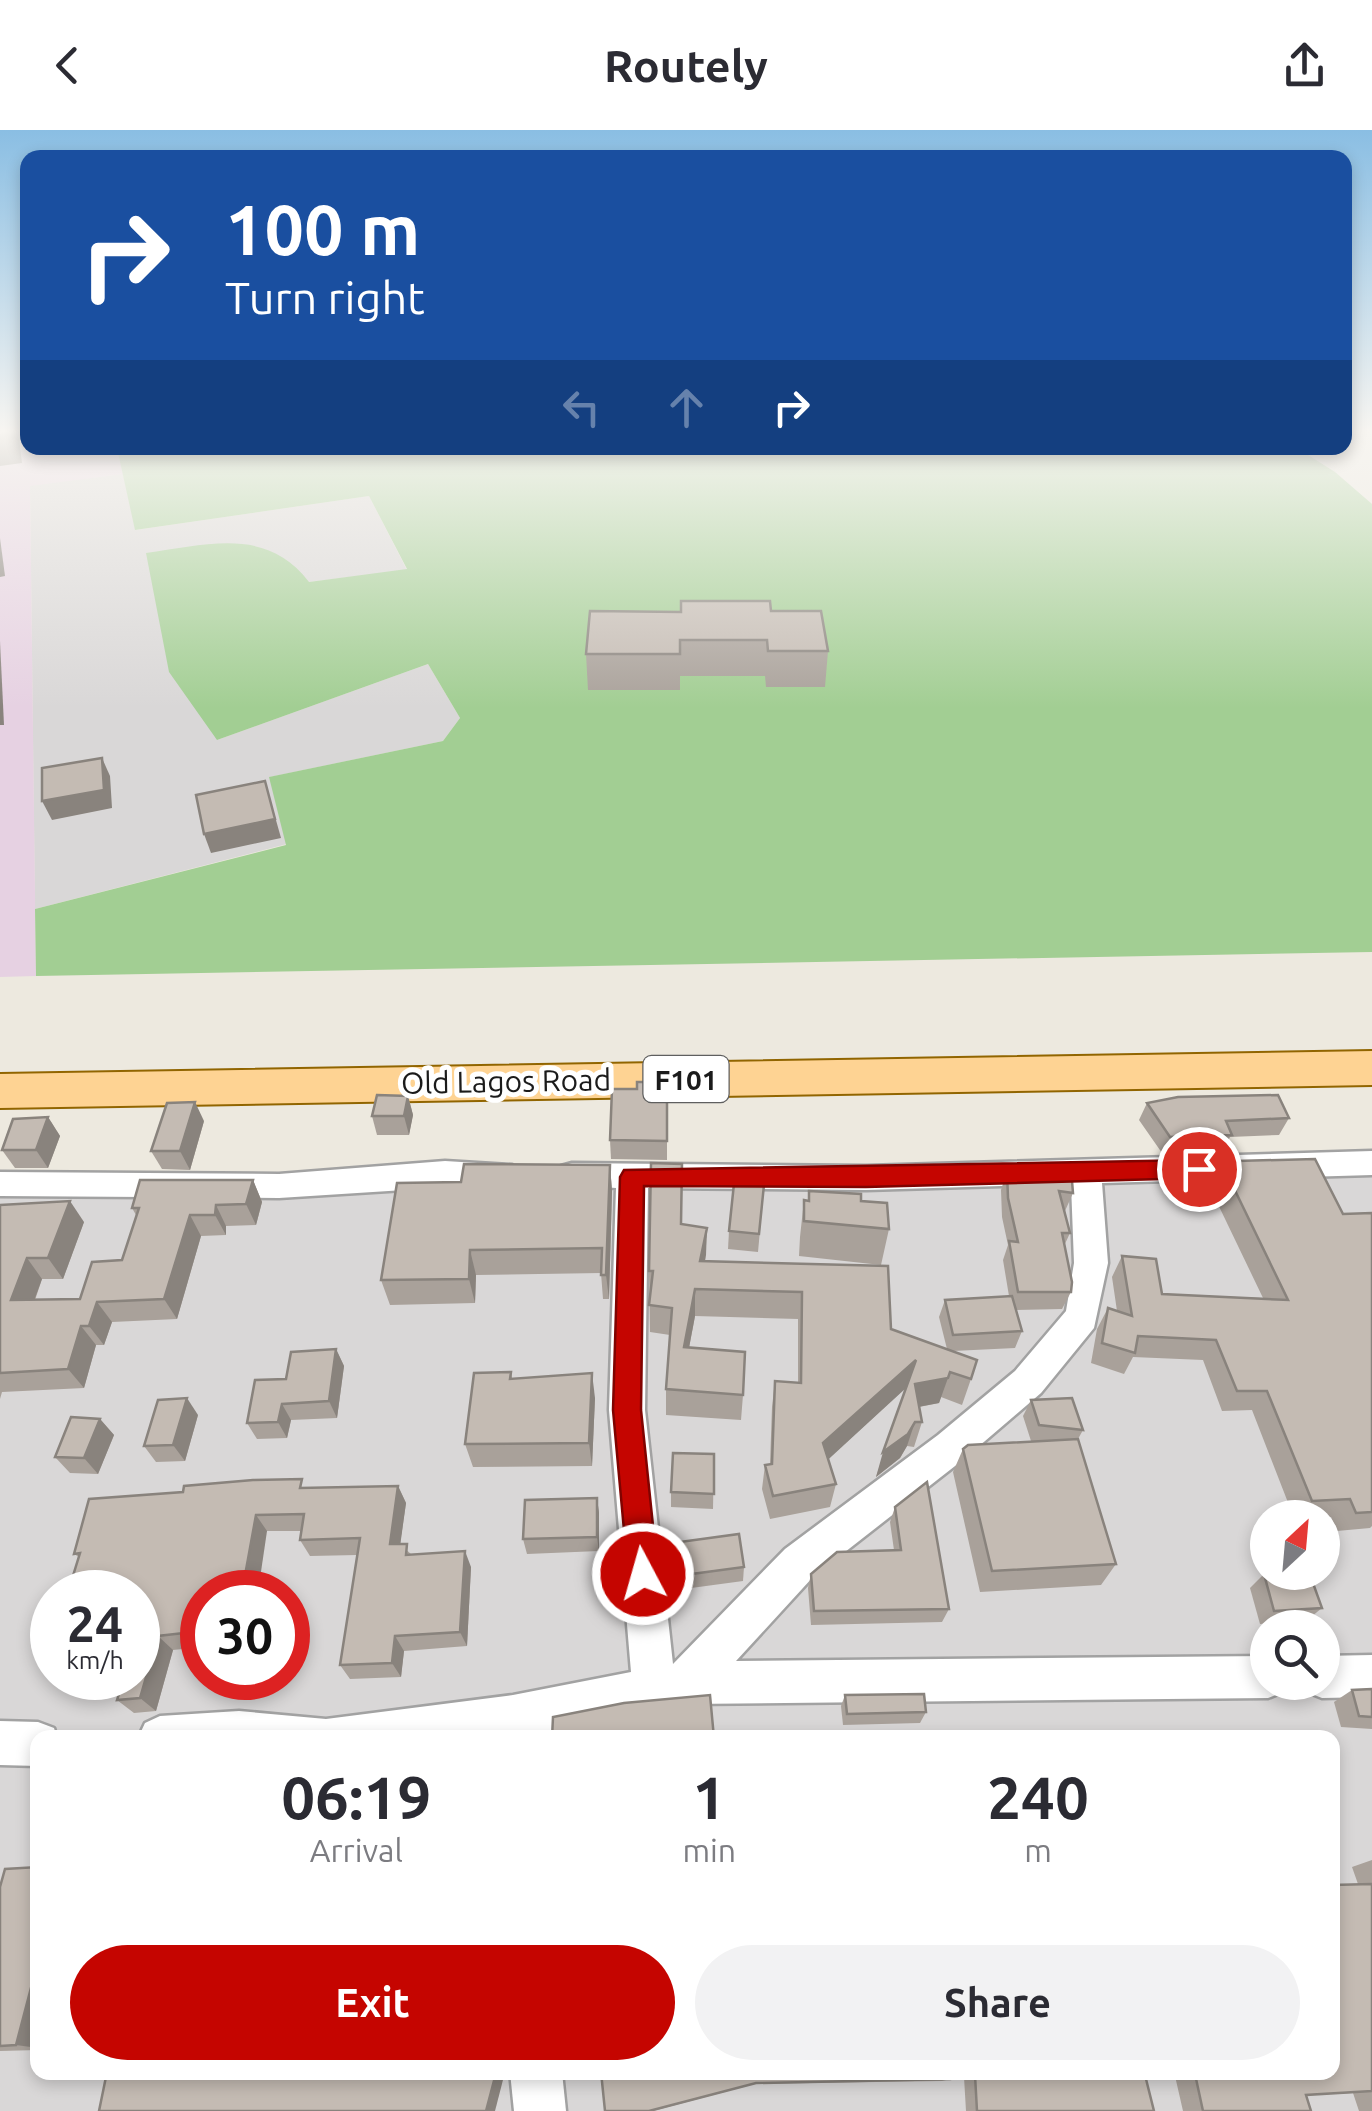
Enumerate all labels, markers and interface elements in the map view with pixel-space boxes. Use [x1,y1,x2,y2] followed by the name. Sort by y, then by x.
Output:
[40,38,95,93] icon: back
[1277,38,1332,93] icon: share
[604,40,768,91] text: Routely
[60,190,190,320] icon: right
[225,190,420,268] text: 100 m
[225,272,425,323] text: Turn right
[554,380,609,435] icon: left
[659,380,714,435] icon: ahead
[764,380,819,435] icon: right
[644,1056,728,1102] road number: F101
[401,1062,611,1100] street label: Old Lagos Road
[1157,1127,1242,1212] pin
[1172,1142,1227,1197] icon: arrive
[1250,1500,1340,1590] north arrow
[1250,1500,1340,1700] map controls
[591,1522,695,1626] position arrow
[180,1570,310,1700] speed limit sign: 30
[67,1595,123,1651] text: 24
[1250,1610,1340,1700] button: search
[66,1646,124,1674] text: km/h
[281,1763,431,1830] text: 06:19
[692,1763,726,1830] text: 1
[987,1763,1089,1830] text: 240
[310,1832,403,1868] text: Arrival
[682,1832,736,1868] text: min
[1024,1832,1052,1868] text: m
[70,1945,675,2060] button: Exit
[695,1945,1300,2060] button: Share

